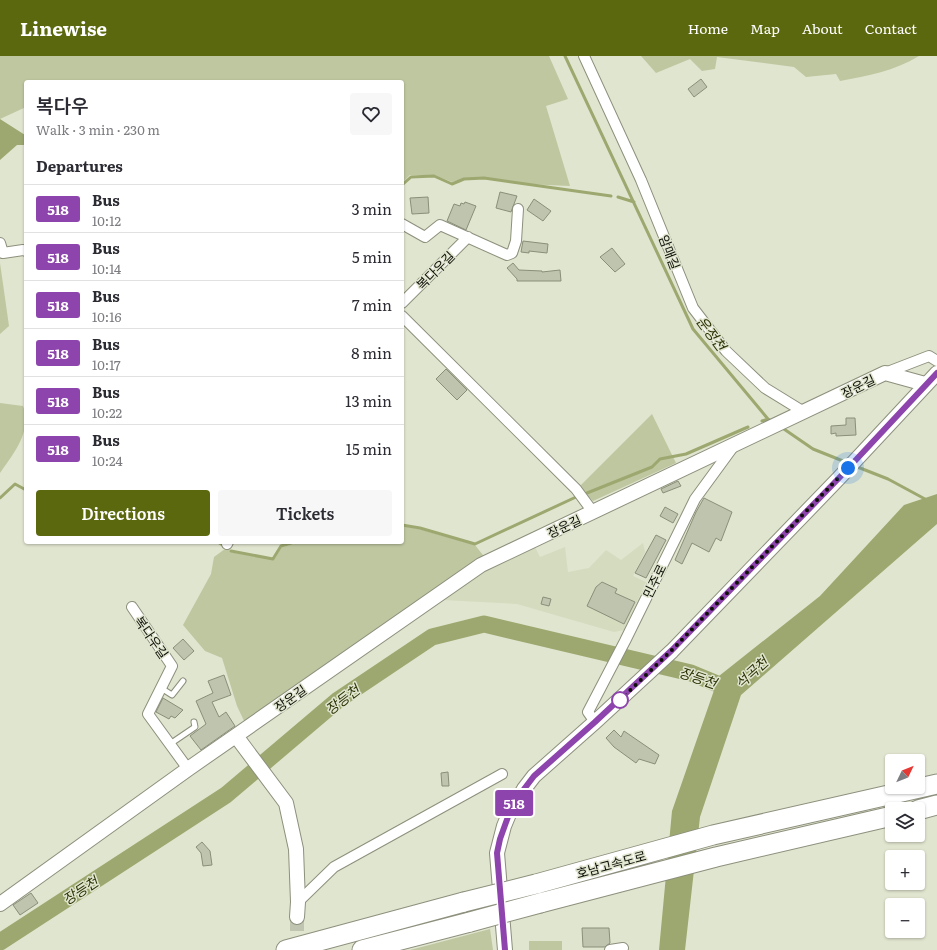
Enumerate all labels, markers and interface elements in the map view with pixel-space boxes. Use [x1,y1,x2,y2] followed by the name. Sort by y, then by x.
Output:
[20,14,107,42] text: Linewise
[688,18,728,38] text: Home
[750,18,780,38] text: Map
[802,18,843,38] text: About
[865,18,917,38] text: Contact
[36,91,88,119] text: 복다우
[350,93,392,135] button: heart
[36,120,160,139] text: Walk · 3 min · 230 m
[36,154,123,177] text: Departures
[92,188,120,211] text: Bus
[351,197,392,220] text: 3 min
[47,199,69,219] text: 518
[92,211,121,230] text: 10:12
[655,232,685,272] street label: 암매길
[92,236,120,259] text: Bus
[352,245,392,268] text: 5 min
[411,246,459,294] street label: 복다우길
[47,247,69,267] text: 518
[92,259,121,278] text: 10:14
[92,284,120,307] text: Bus
[352,293,392,316] text: 7 min
[47,295,69,315] text: 518
[92,307,121,326] text: 10:16
[692,312,732,355] water label: 운정천
[92,332,120,355] text: Bus
[351,341,392,364] text: 8 min
[47,343,69,363] text: 518
[92,355,121,374] text: 10:17
[838,370,878,402] street label: 장운길
[92,380,120,403] text: Bus
[345,389,392,412] text: 13 min
[47,391,69,411] text: 518
[92,403,122,422] text: 10:22
[92,428,120,451] text: Bus
[346,437,392,460] text: 15 min
[47,439,69,459] text: 518
[92,451,123,470] text: 10:24
[838,458,858,478] your location
[36,490,210,536] button: Directions
[218,490,392,536] button: Tickets
[544,510,584,542] street label: 장운길
[638,561,670,601] street label: 민주로
[130,612,174,662] street label: 복다우길
[730,651,773,692] water label: 석곡천
[676,661,721,693] water label: 장등천
[321,679,364,719] water label: 장등천
[270,680,310,716] street label: 장운길
[611,691,629,709] unlabelled marker
[885,754,925,794] north arrow
[885,754,925,938] map controls
[491,790,537,816] line badge: 518
[503,793,525,813] text: 518
[885,802,925,842] button: layers
[574,846,648,882] street label: 호남고속도로
[885,850,925,890] button: +
[58,870,103,909] water label: 장등천
[885,898,925,938] button: −

